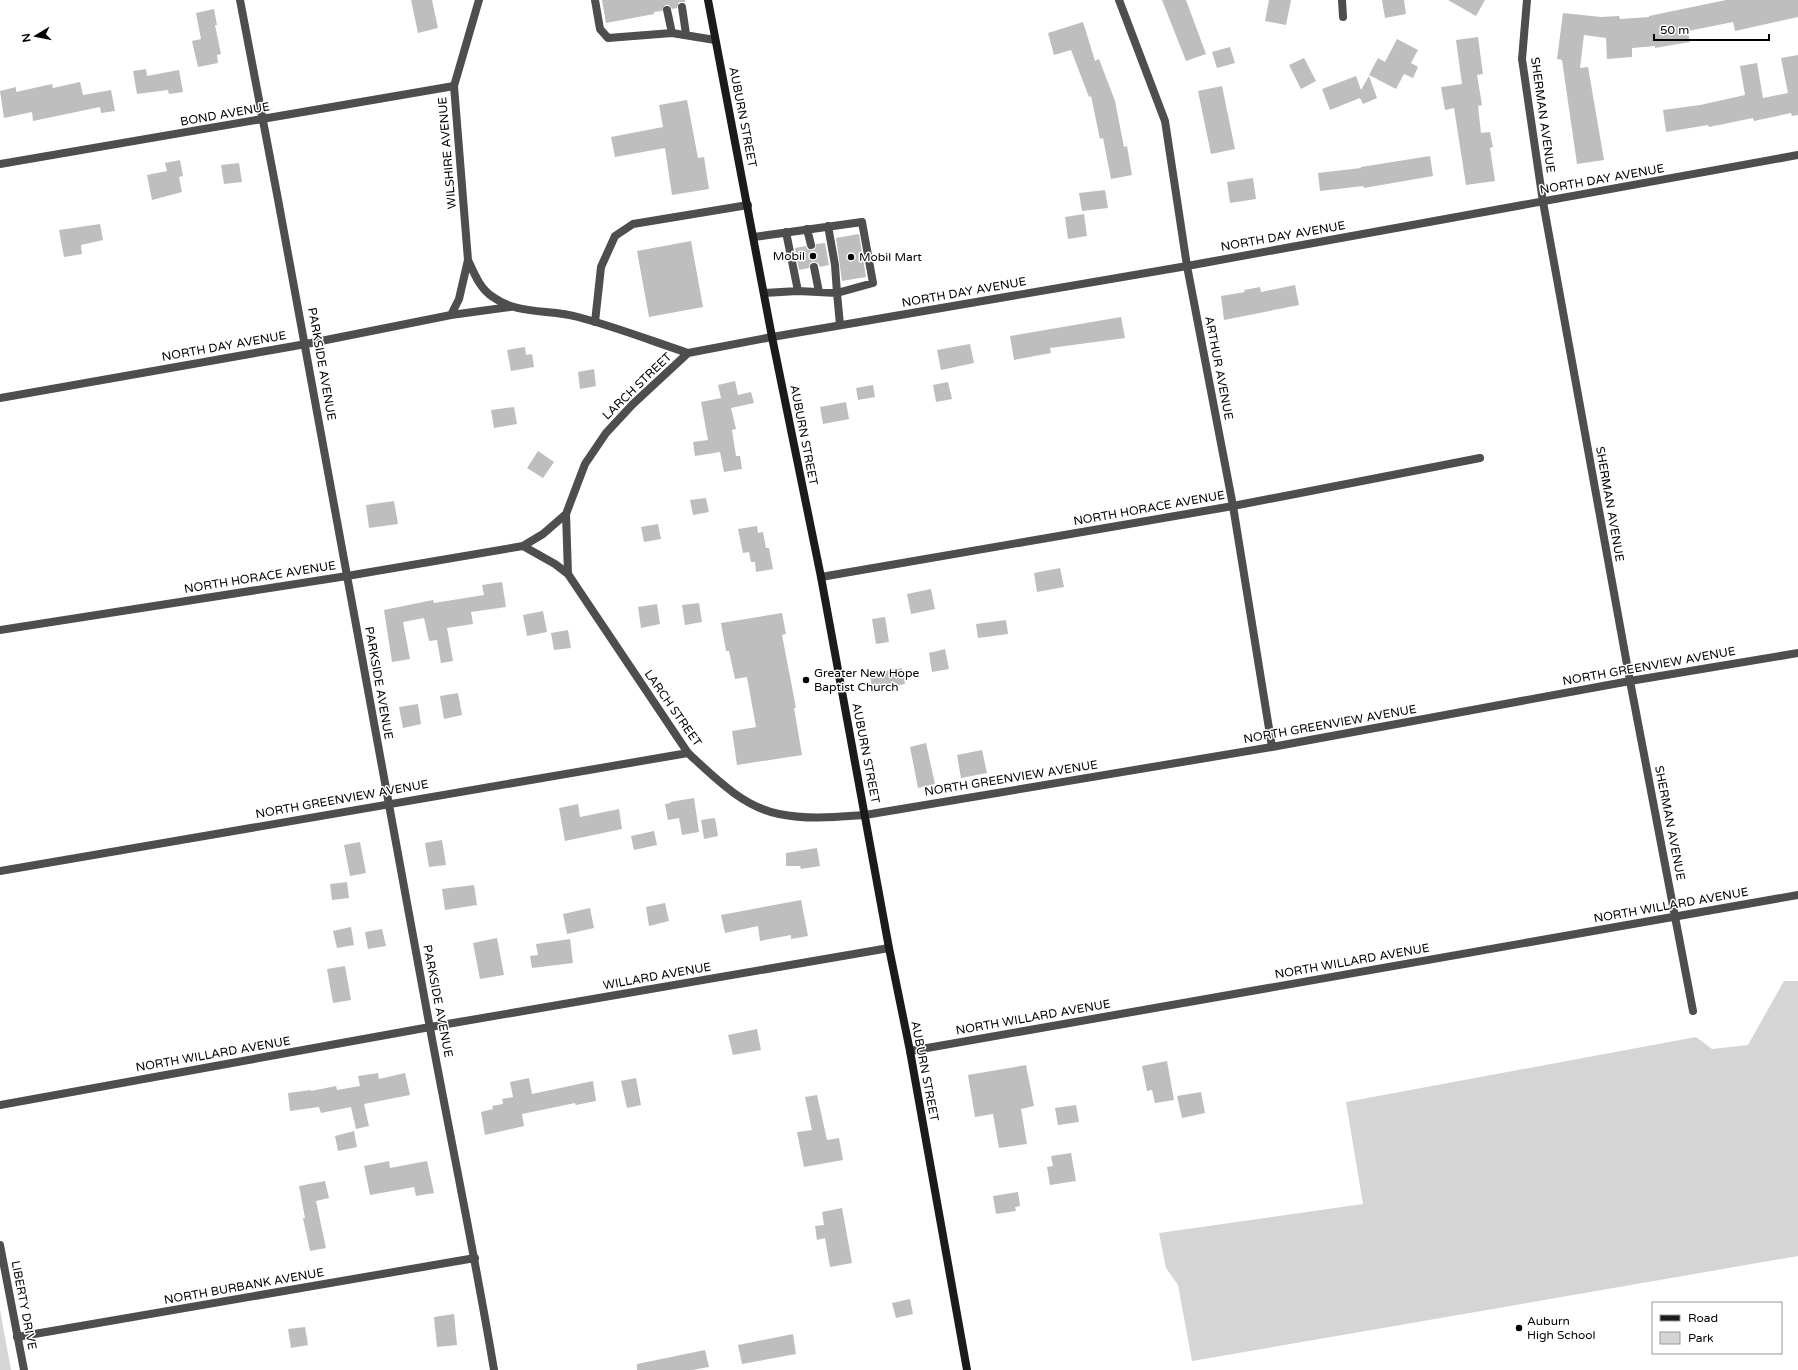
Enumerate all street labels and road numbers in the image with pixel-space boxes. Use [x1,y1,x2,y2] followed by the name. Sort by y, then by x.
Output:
[1528,56,1558,174] street label: SHERMAN AVENUE
[726,66,760,169] street label: AUBURN STREET
[435,96,459,210] street label: WILSHIRE AVENUE
[179,99,271,129] street label: BOND AVENUE
[1539,161,1666,197] street label: NORTH DAY AVENUE
[1220,218,1347,254] street label: NORTH DAY AVENUE
[901,274,1028,310] street label: NORTH DAY AVENUE
[305,306,339,422] street label: PARKSIDE AVENUE
[1202,315,1236,421] street label: ARTHUR AVENUE
[161,328,288,364] street label: NORTH DAY AVENUE
[600,349,675,422] street label: LARCH STREET
[787,384,821,487] street label: AUBURN STREET
[1593,445,1627,563] street label: SHERMAN AVENUE
[1072,488,1226,528] street label: NORTH HORACE AVENUE
[183,558,337,596] street label: NORTH HORACE AVENUE
[362,625,396,741] street label: PARKSIDE AVENUE
[1561,644,1737,688] street label: NORTH GREENVIEW AVENUE
[641,667,705,749] street label: LARCH STREET
[849,702,883,805] street label: AUBURN STREET
[1242,702,1418,746] street label: NORTH GREENVIEW AVENUE
[923,757,1099,799] street label: NORTH GREENVIEW AVENUE
[1652,764,1688,882] street label: SHERMAN AVENUE
[254,777,430,821] street label: NORTH GREENVIEW AVENUE
[1592,884,1750,926] street label: NORTH WILLARD AVENUE
[1273,940,1431,982] street label: NORTH WILLARD AVENUE
[420,943,456,1059] street label: PARKSIDE AVENUE
[602,960,713,992] street label: WILLARD AVENUE
[954,996,1112,1038] street label: NORTH WILLARD AVENUE
[908,1020,942,1123] street label: AUBURN STREET
[134,1033,292,1075] street label: NORTH WILLARD AVENUE
[9,1259,40,1351] street label: LIBERTY DRIVE
[163,1265,325,1307] street label: NORTH BURBANK AVENUE

